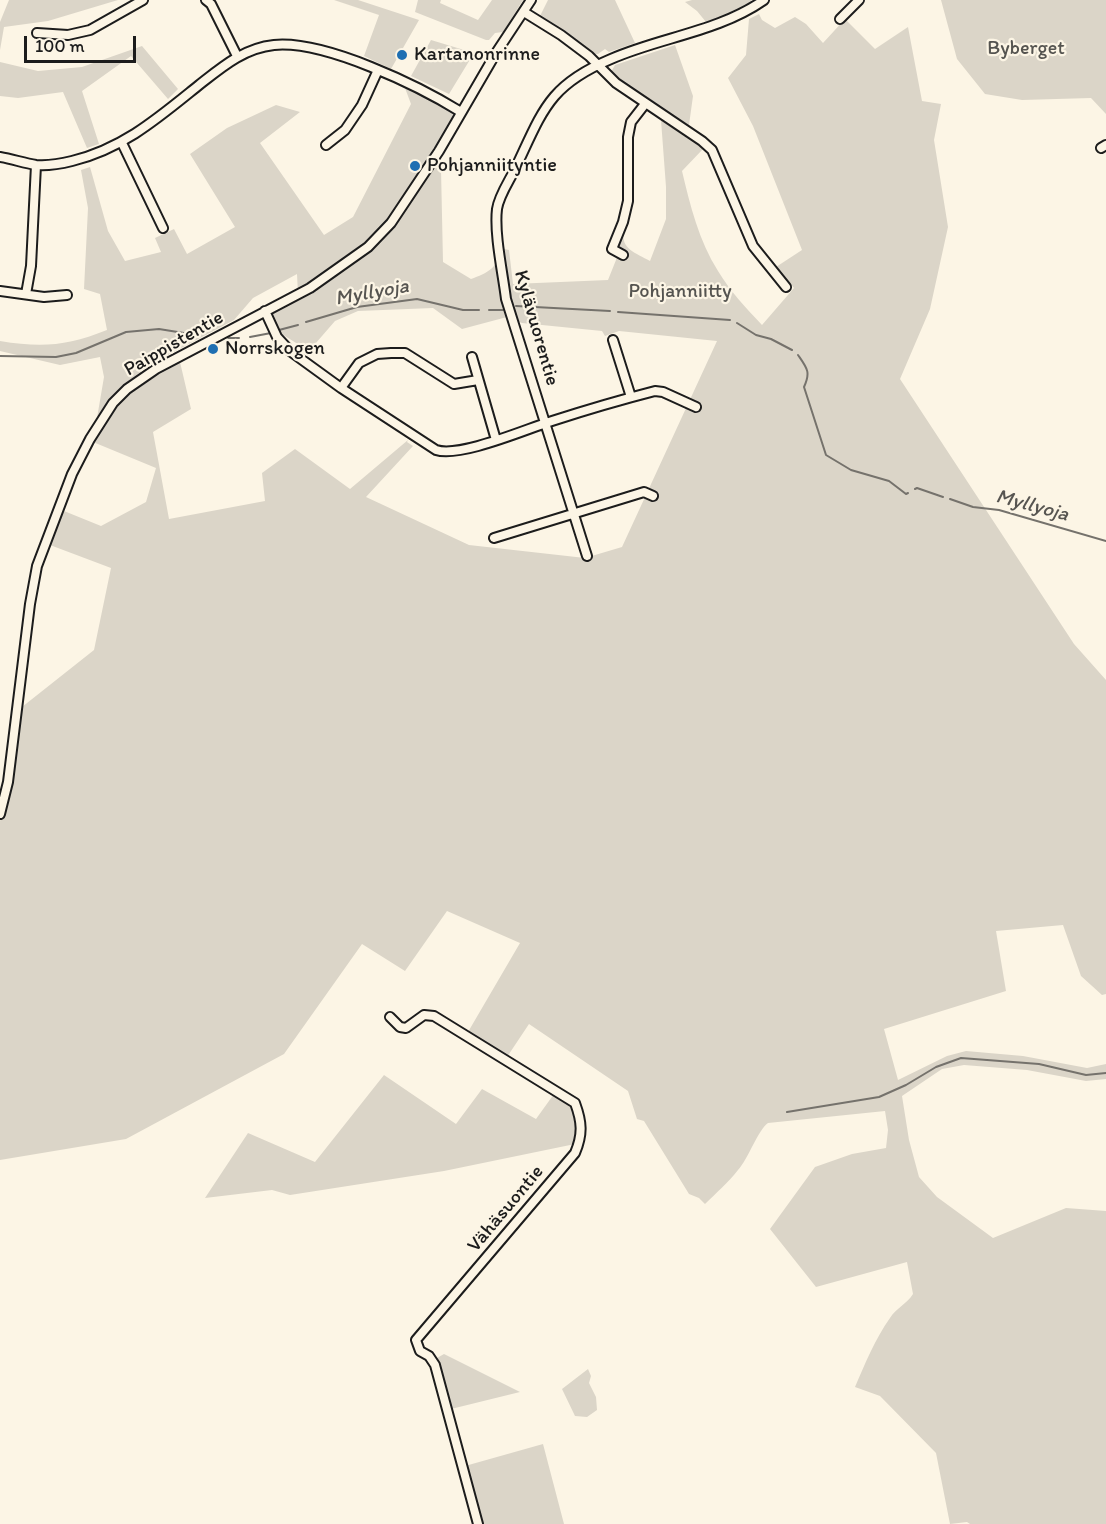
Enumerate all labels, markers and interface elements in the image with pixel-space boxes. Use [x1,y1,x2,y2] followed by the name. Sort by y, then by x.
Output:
[27,24,140,62] scale bar
[35,35,85,57] text: 100 m
[987,37,1065,61] park label: Byberget
[414,43,540,67] place label: Kartanonrinne
[395,48,409,62] marker: Kartanonrinne
[427,154,557,178] place label: Pohjanniityntie
[408,159,422,173] marker: Pohjanniityntie
[508,268,564,388] street label: Kylävuorentie
[333,274,411,312] water label: Myllyoja
[628,280,732,304] park label: Pohjanniitty
[120,306,228,382] street label: Paippistentie
[225,337,325,361] place label: Norrskogen
[206,342,220,356] marker: Norrskogen
[993,484,1071,528] water label: Myllyoja
[463,1161,549,1257] street label: Vähäsuontie

